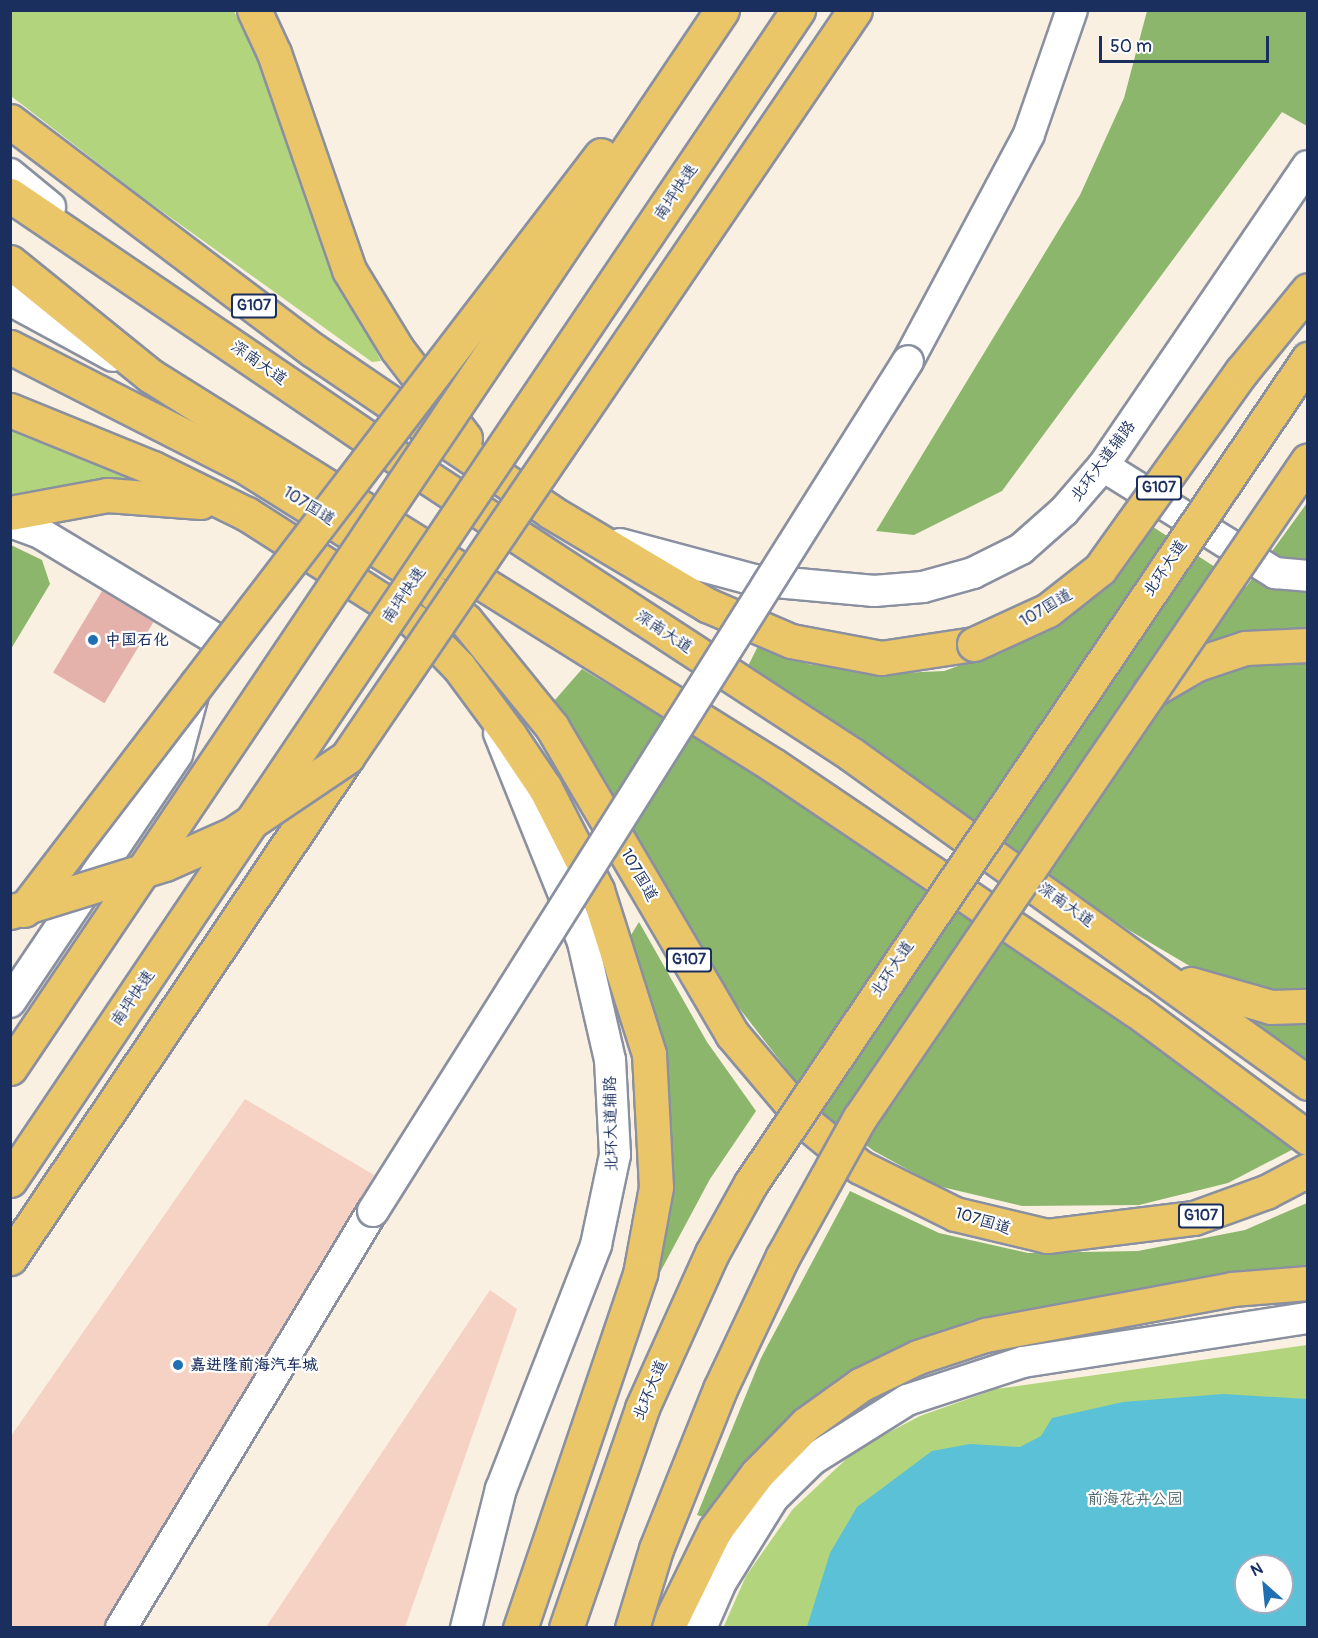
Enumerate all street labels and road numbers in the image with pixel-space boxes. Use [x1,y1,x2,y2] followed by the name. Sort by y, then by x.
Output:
[650,160,702,224] street label: 南坪快速
[230,294,278,318] road number: G107
[227,337,291,389] street label: 深南大道
[1066,417,1140,505] street label: 北环大道辅路
[1135,476,1183,500] road number: G107
[279,483,339,529] street label: 107国道
[1139,536,1191,600] street label: 北环大道
[378,563,430,627] street label: 南坪快速
[1016,585,1076,631] street label: 107国道
[632,607,696,657] street label: 深南大道
[616,845,662,905] street label: 107国道
[1034,879,1098,931] street label: 深南大道
[866,937,918,1001] street label: 北环大道
[665,948,713,972] road number: G107
[107,966,159,1030] street label: 南坪快速
[601,1076,621,1172] street label: 北环大道辅路
[953,1203,1013,1239] street label: 107国道
[1177,1204,1225,1228] road number: G107
[629,1357,671,1423] street label: 北环大道

